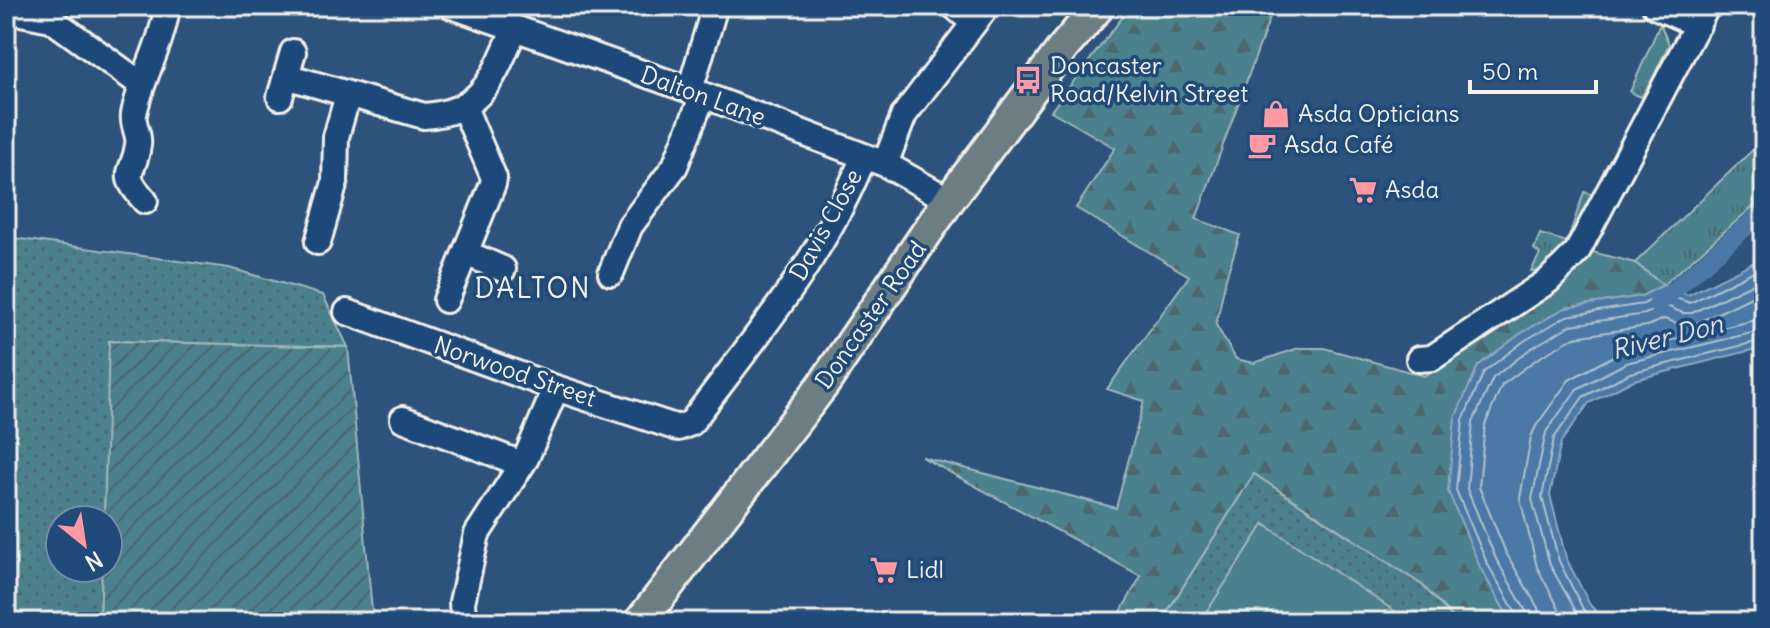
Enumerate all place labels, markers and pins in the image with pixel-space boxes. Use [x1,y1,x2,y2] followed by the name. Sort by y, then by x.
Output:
[1050,50,1248,108] place label: Doncaster Road/Kelvin Street
[1013,65,1043,95] bus stop icon: Doncaster Road/Kelvin Street
[1298,98,1460,128] place label: Asda Opticians
[1261,99,1291,129] shop icon: Asda Opticians
[1284,129,1393,159] place label: Asda Café
[1247,130,1277,160] cafe icon: Asda Café
[1385,174,1439,204] place label: Asda
[1348,175,1378,205] supermarket icon: Asda
[906,554,944,584] place label: Lidl
[869,555,899,585] supermarket icon: Lidl

